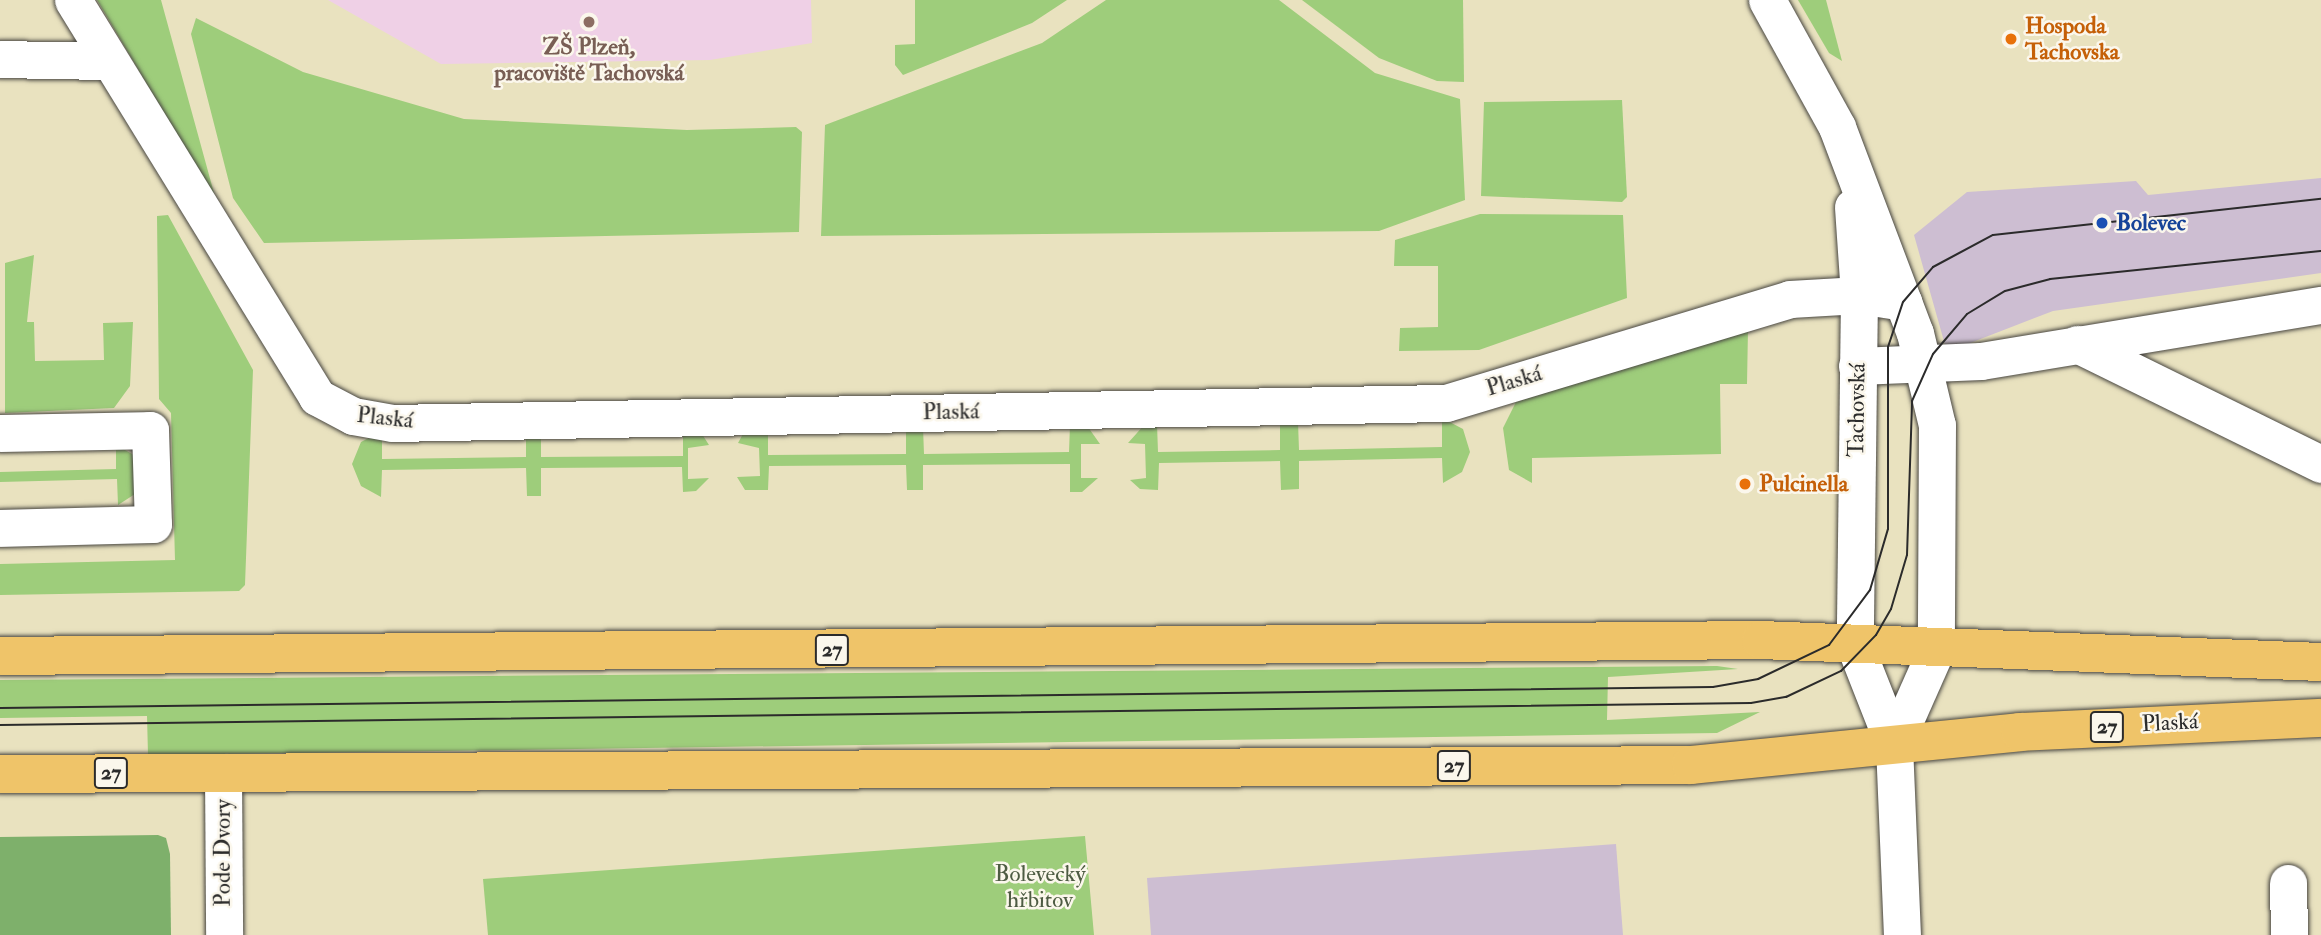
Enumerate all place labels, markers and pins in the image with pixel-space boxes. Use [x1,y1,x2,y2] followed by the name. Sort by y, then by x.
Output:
[2025,12,2119,66] place label: Hospoda Tachovska
[581,14,597,30] marker: ZŠ Plzeň, pracoviště Tachovská
[2003,31,2019,47] marker: Hospoda Tachovska
[494,33,684,87] place label: ZŠ Plzeň, pracoviště Tachovská
[2116,209,2186,237] place label: Bolevec
[2094,215,2110,231] marker: Bolevec
[1759,470,1848,498] place label: Pulcinella
[1737,476,1753,492] marker: Pulcinella

